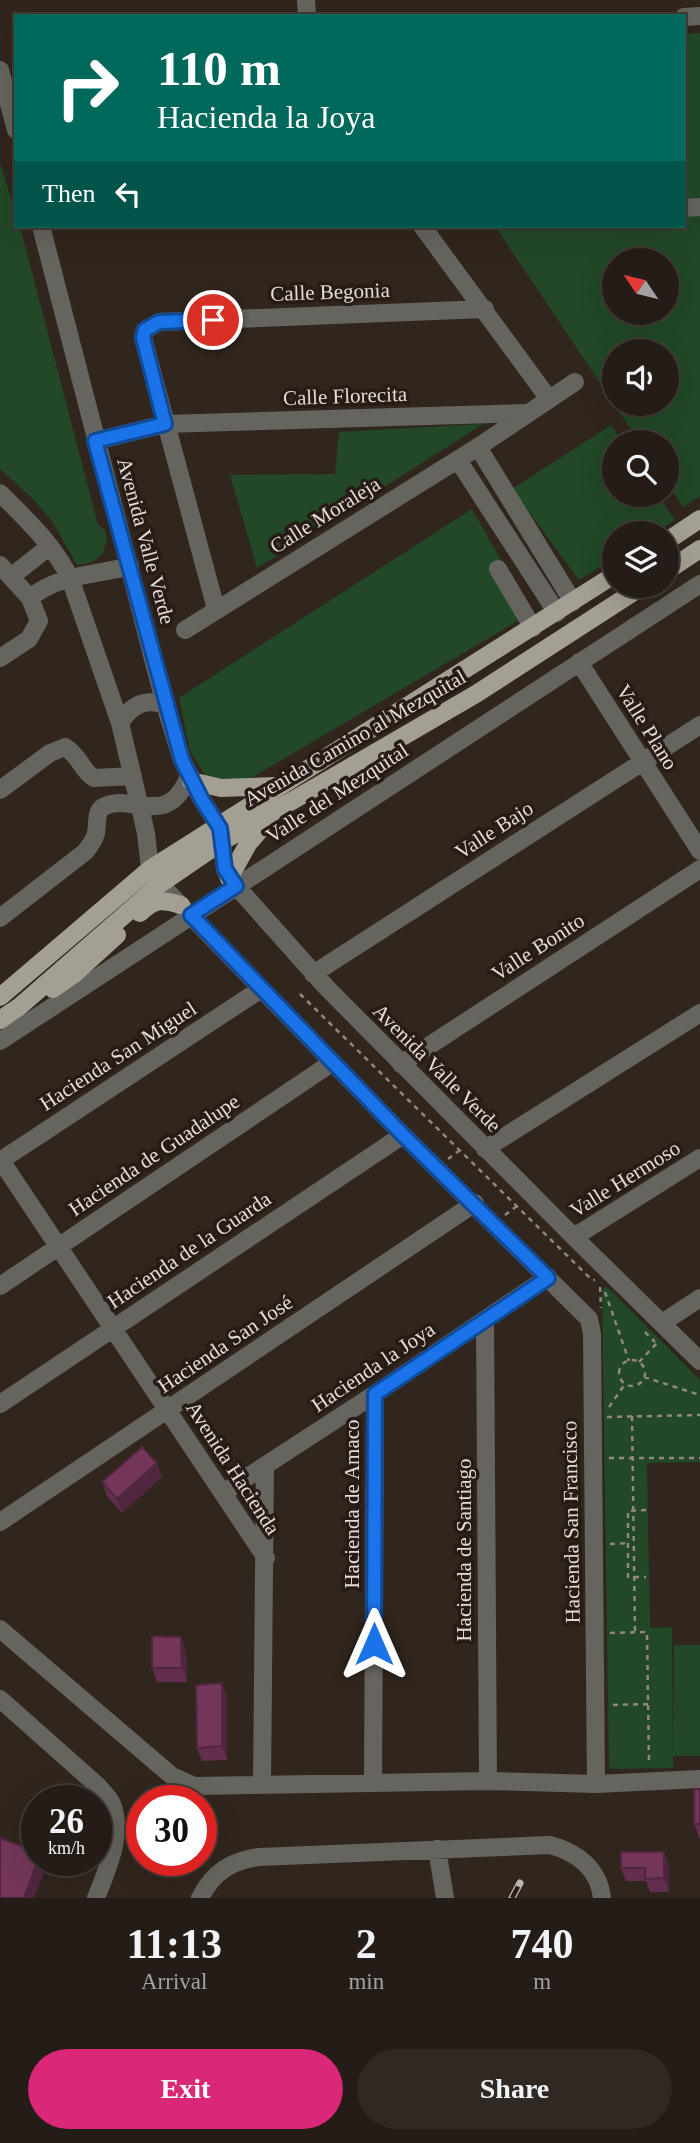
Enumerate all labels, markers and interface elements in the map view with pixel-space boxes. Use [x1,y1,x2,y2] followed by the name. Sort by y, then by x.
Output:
[157,41,281,96] text: 110 m
[42,42,133,133] icon: right
[157,99,376,135] text: Hacienda la Joya
[109,175,147,213] icon: left
[42,179,95,208] text: Then
[602,248,679,326] north arrow
[602,248,679,598] map controls
[270,278,391,306] street label: Calle Begonia
[183,290,243,350] pin
[194,301,232,339] icon: arrive
[602,339,679,416] button: sound
[283,382,408,410] street label: Calle Florecita
[602,430,679,507] button: search
[112,455,180,627] street label: Avenida Valle Verde
[265,471,385,558] street label: Calle Moraleja
[602,521,679,598] button: layers
[240,664,470,811] street label: Avenida Camino al Mezquital
[611,680,683,774] street label: Valle Plano
[262,738,413,848] street label: Valle del Mezquital
[451,796,537,864] street label: Valle Bajo
[487,908,589,986] street label: Valle Bonito
[35,996,201,1116] street label: Hacienda San Miguel
[368,999,506,1137] street label: Avenida Valle Verde
[64,1089,244,1221] street label: Hacienda de Guadalupe
[565,1136,685,1222] street label: Valle Hermoso
[103,1186,276,1314] street label: Hacienda de la Guarda
[153,1290,297,1398] street label: Hacienda San José
[307,1317,440,1417] street label: Hacienda la Joya
[181,1397,285,1540] street label: Avenida Hacienda
[340,1419,364,1589] street label: Hacienda de Amaco
[557,1420,585,1624] street label: Hacienda San Francisco
[452,1458,476,1642] street label: Hacienda de Santiago
[337,1607,411,1681] position arrow
[126,1785,217,1876] speed limit sign: 30
[49,1802,84,1841] text: 26
[48,1838,85,1858] text: km/h
[126,1921,222,1967] text: 11:13
[356,1921,377,1967] text: 2
[511,1921,574,1967] text: 740
[141,1969,207,1994] text: Arrival
[348,1969,384,1994] text: min
[533,1969,551,1994] text: m
[28,2049,343,2129] button: Exit
[357,2049,672,2129] button: Share

